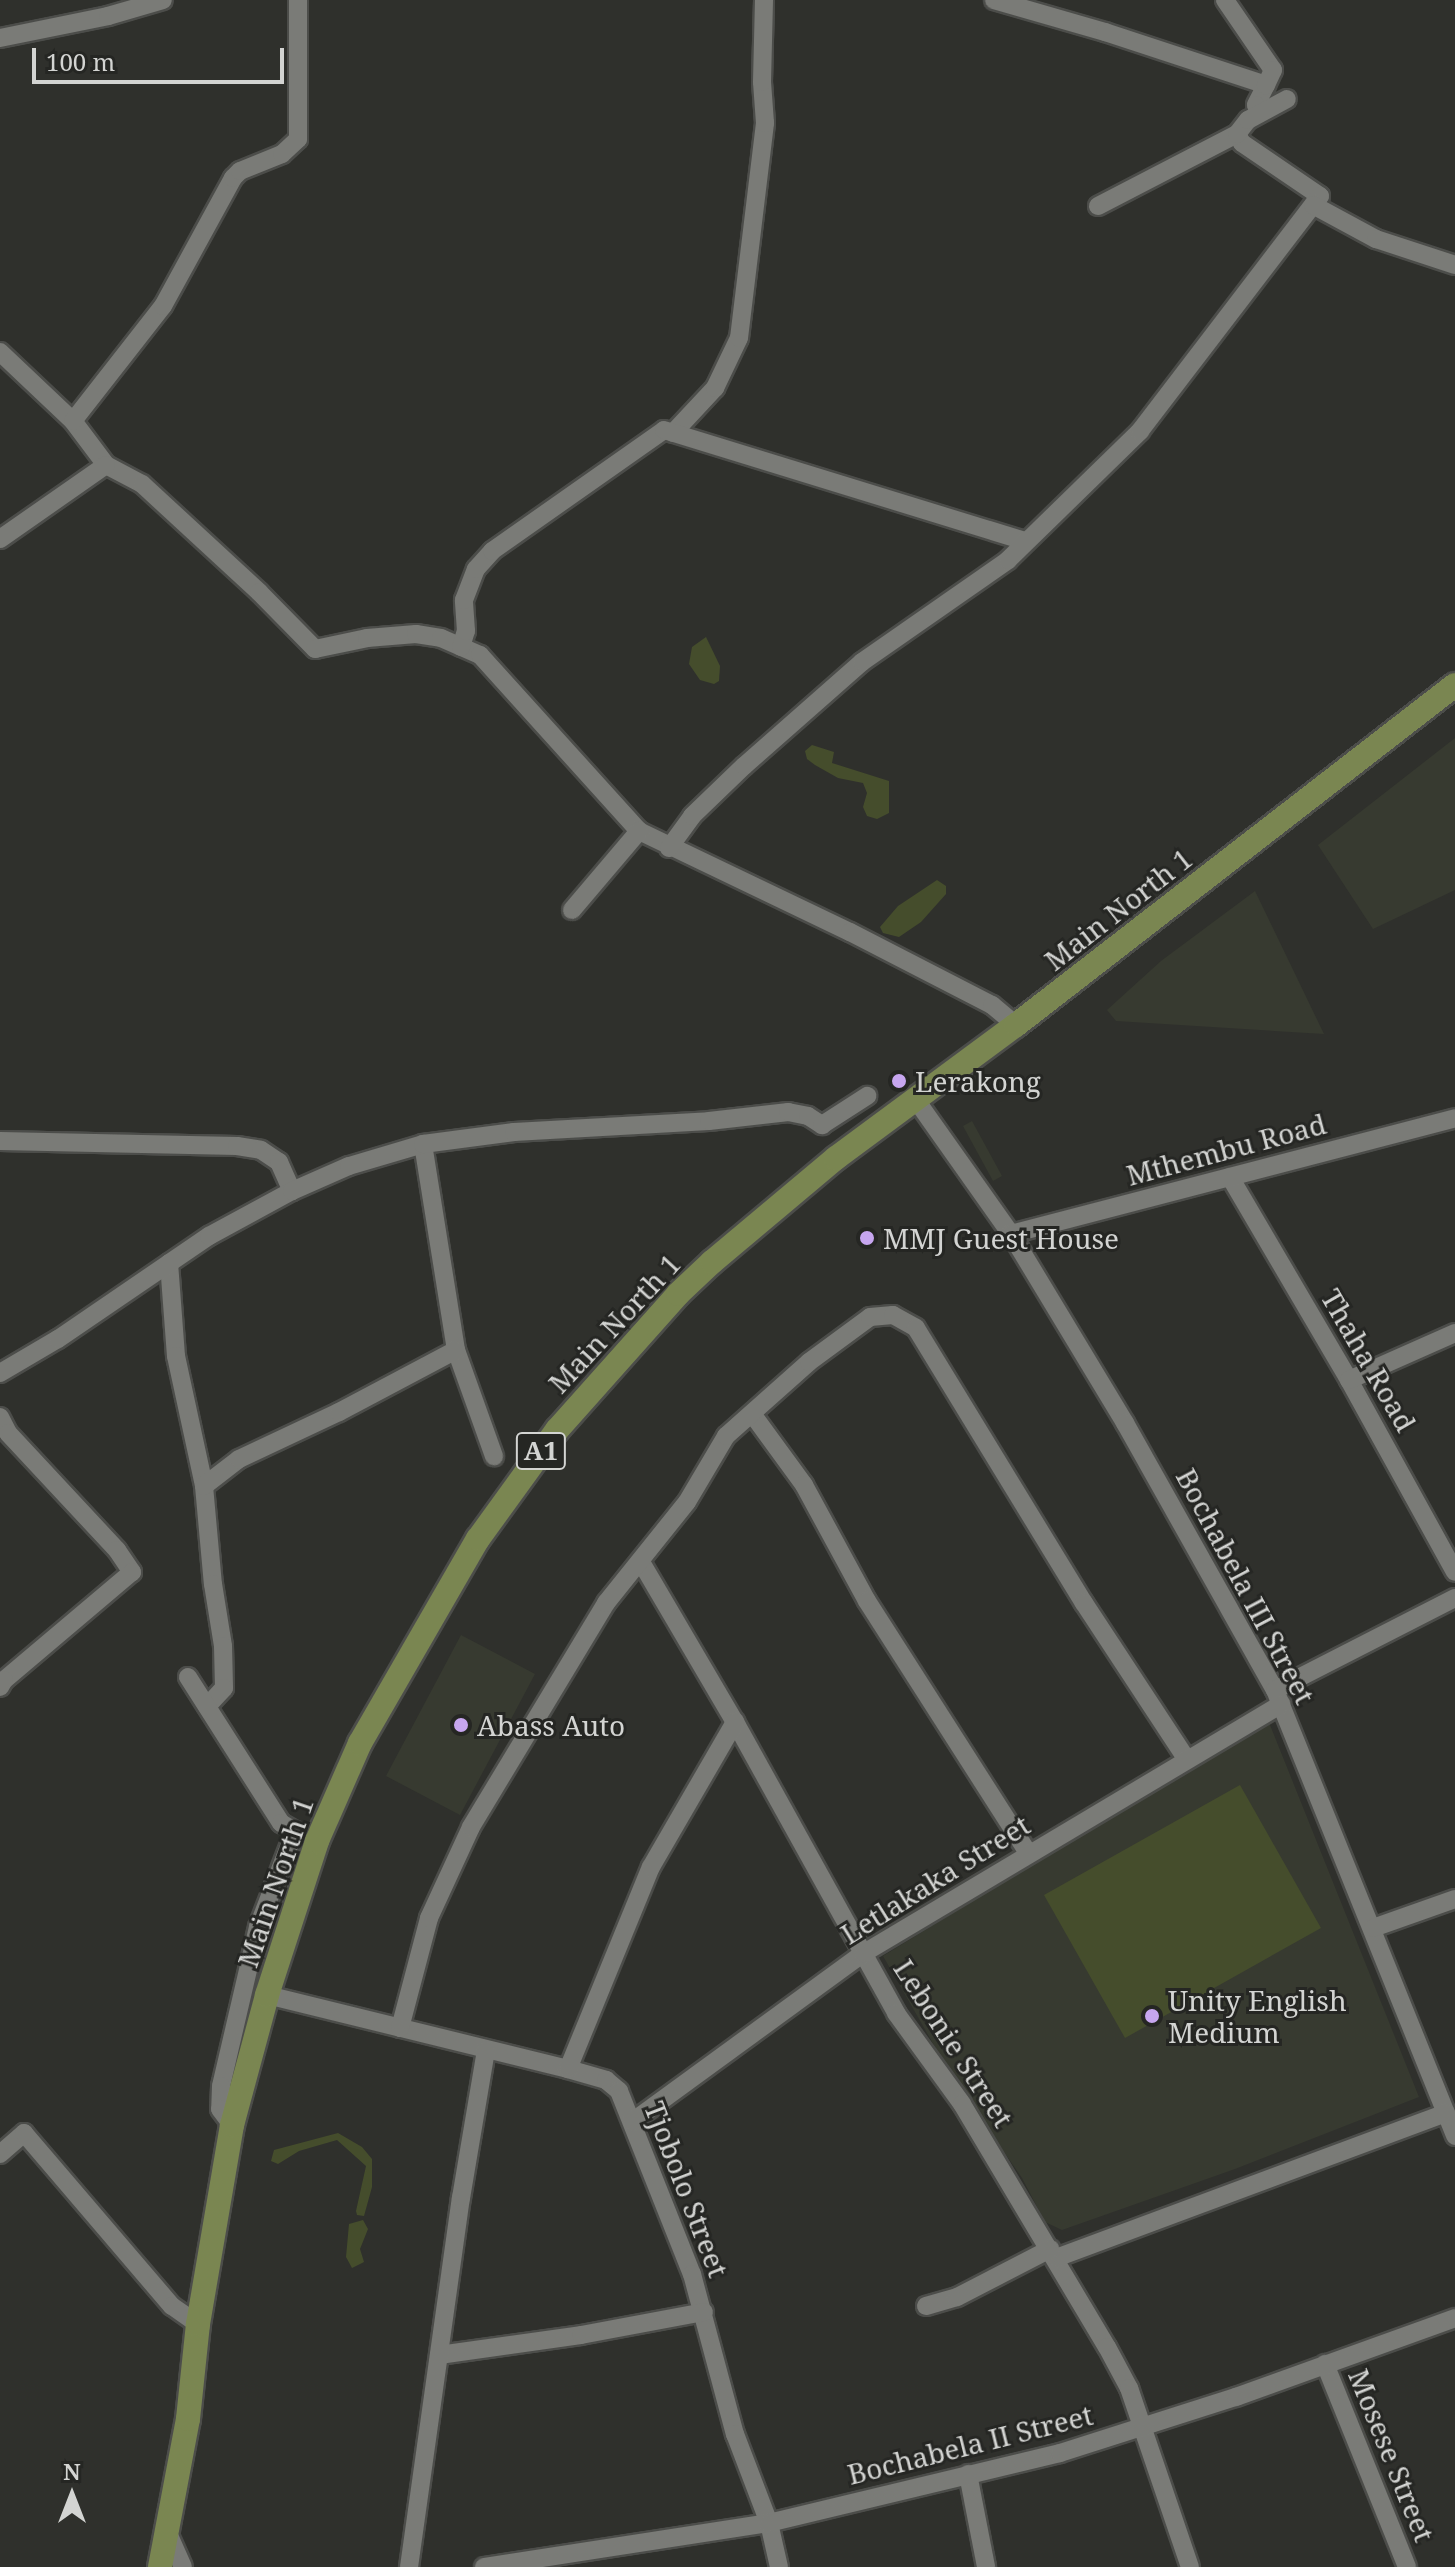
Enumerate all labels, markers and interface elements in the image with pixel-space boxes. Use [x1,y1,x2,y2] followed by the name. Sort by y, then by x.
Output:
[36,32,288,82] scale bar
[46,45,115,78] text: 100 m
[1038,841,1198,977] street label: Main North 1
[915,1064,1041,1098] place label: Lerakong
[890,1072,908,1090] marker: Lerakong
[1123,1106,1329,1192] street label: Mthembu Road
[883,1221,1119,1255] place label: MMJ Guest House
[858,1229,876,1247] marker: MMJ Guest House
[541,1247,687,1399] street label: Main North 1
[1315,1283,1423,1437] street label: Thaha Road
[515,1429,567,1473] road number: A1
[1170,1462,1322,1710] street label: Bochabela III Street
[477,1708,625,1742] place label: Abass Auto
[452,1716,470,1734] marker: Abass Auto
[230,1793,320,1971] street label: Main North 1
[834,1807,1036,1951] street label: Letlakaka Street
[887,1953,1021,2133] street label: Lebonie Street
[1168,1983,1347,2049] place label: Unity English Medium
[1143,2007,1161,2025] marker: Unity English Medium
[638,2096,736,2282] street label: Tjobolo Street
[1342,2364,1442,2546] street label: Mosese Street
[844,2397,1096,2491] street label: Bochabela II Street
[32,2455,112,2535] north arrow
[63,2456,81,2486] text: N

